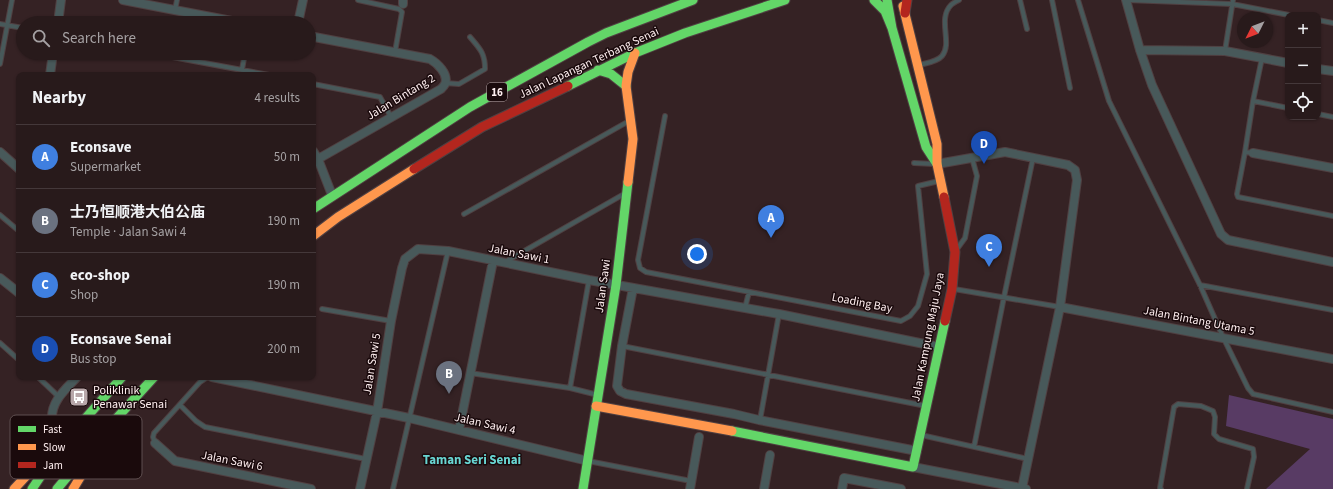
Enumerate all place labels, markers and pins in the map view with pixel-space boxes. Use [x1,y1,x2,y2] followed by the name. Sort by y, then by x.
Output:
[971,131,997,164] pin: D
[758,205,784,238] pin: A
[976,234,1002,267] pin: C
[436,361,462,394] pin: B
[93,382,167,413] place label: Poliklinik Penawar Senai
[68,386,90,408] bus stop icon: Poliklinik Penawar Senai

